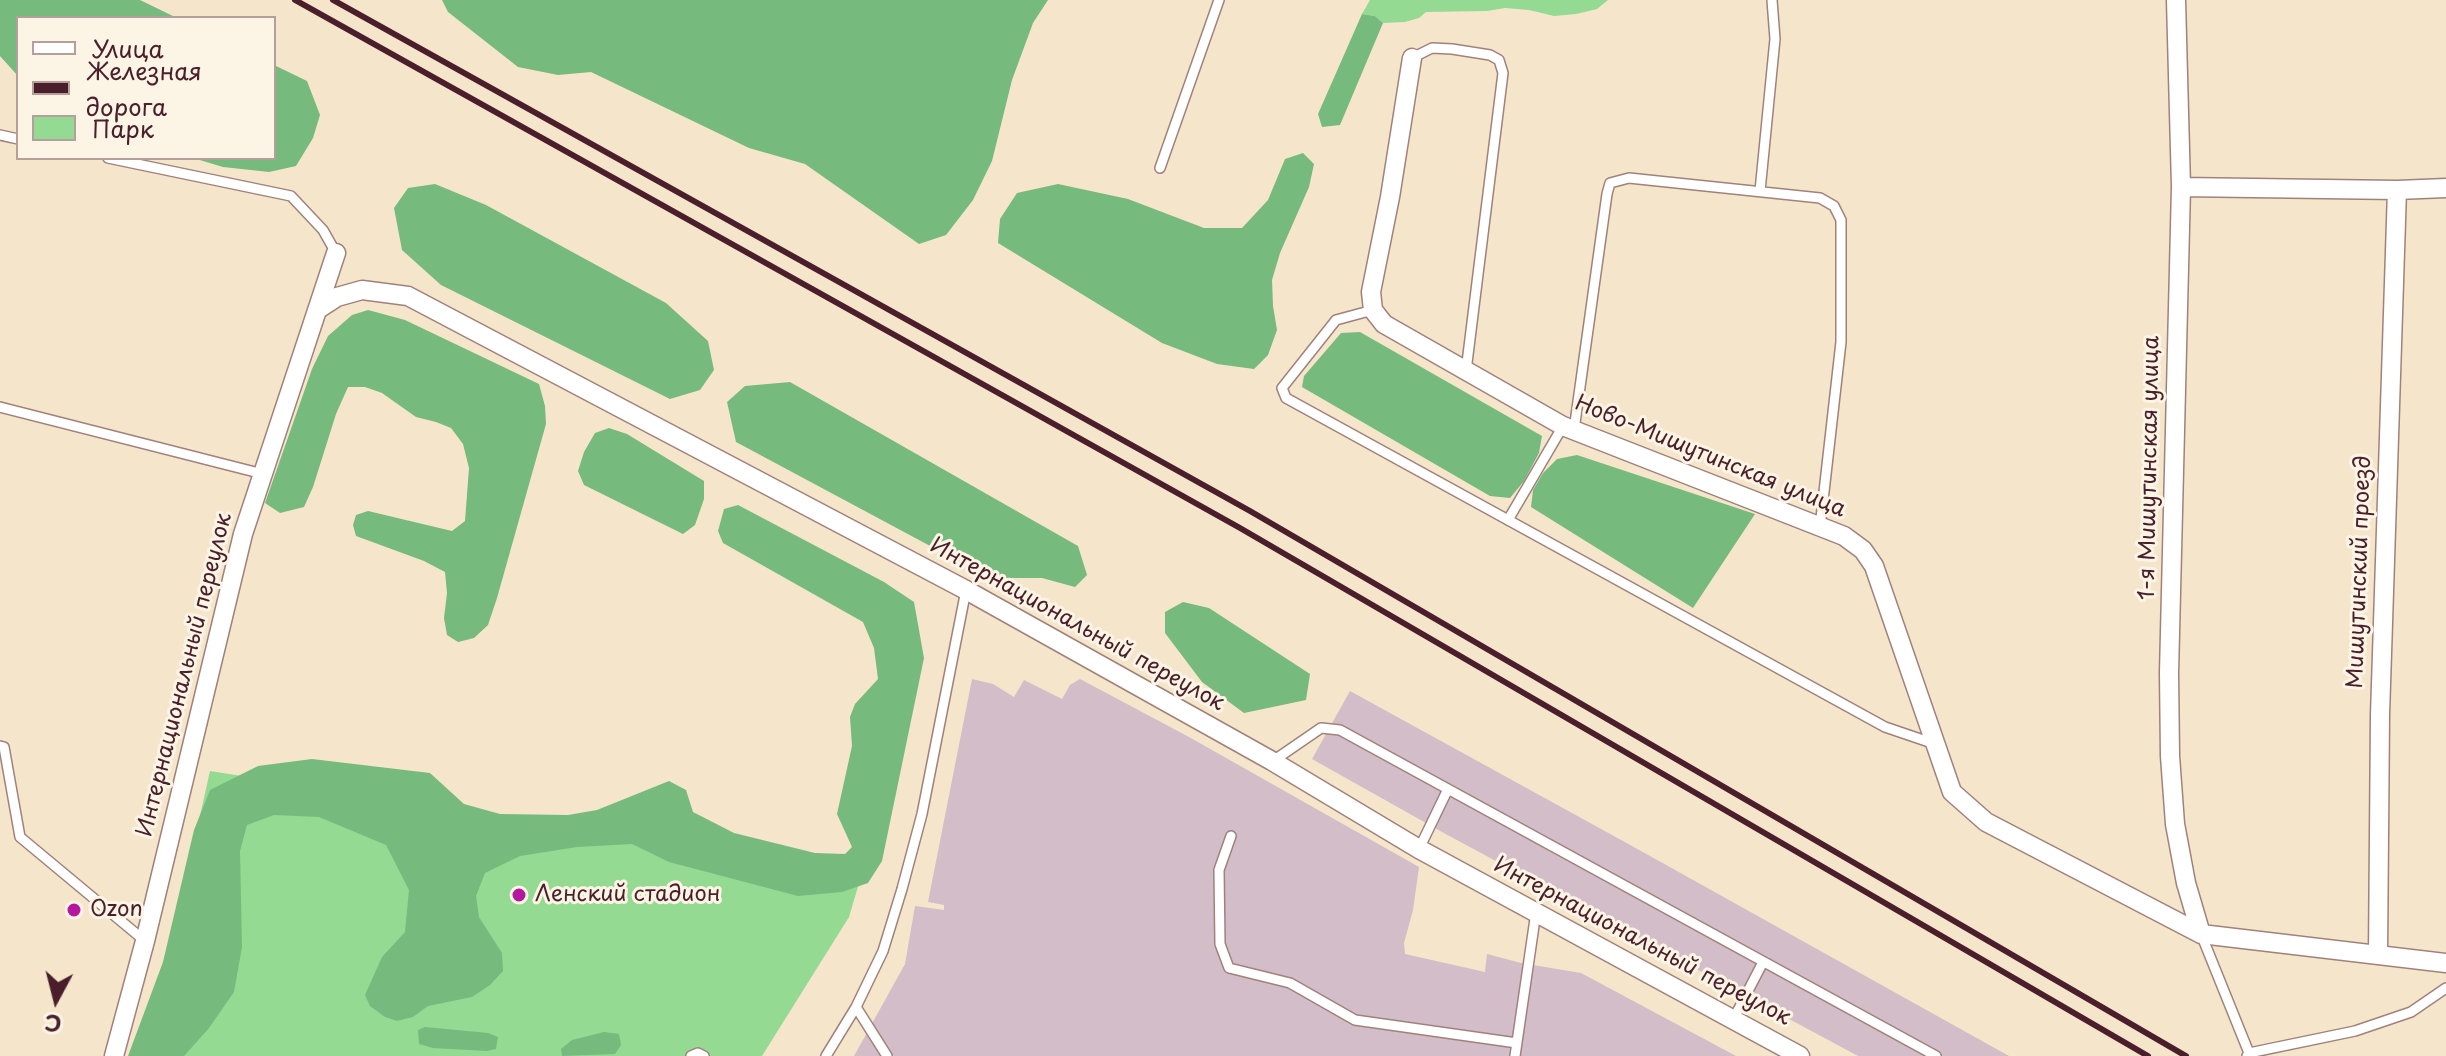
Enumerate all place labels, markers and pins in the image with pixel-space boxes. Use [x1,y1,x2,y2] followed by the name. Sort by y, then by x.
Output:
[535,882,720,908] place label: Ленский стадион
[510,886,528,904] marker: Ленский стадион
[90,897,143,923] place label: Ozon
[65,901,83,919] marker: Ozon

